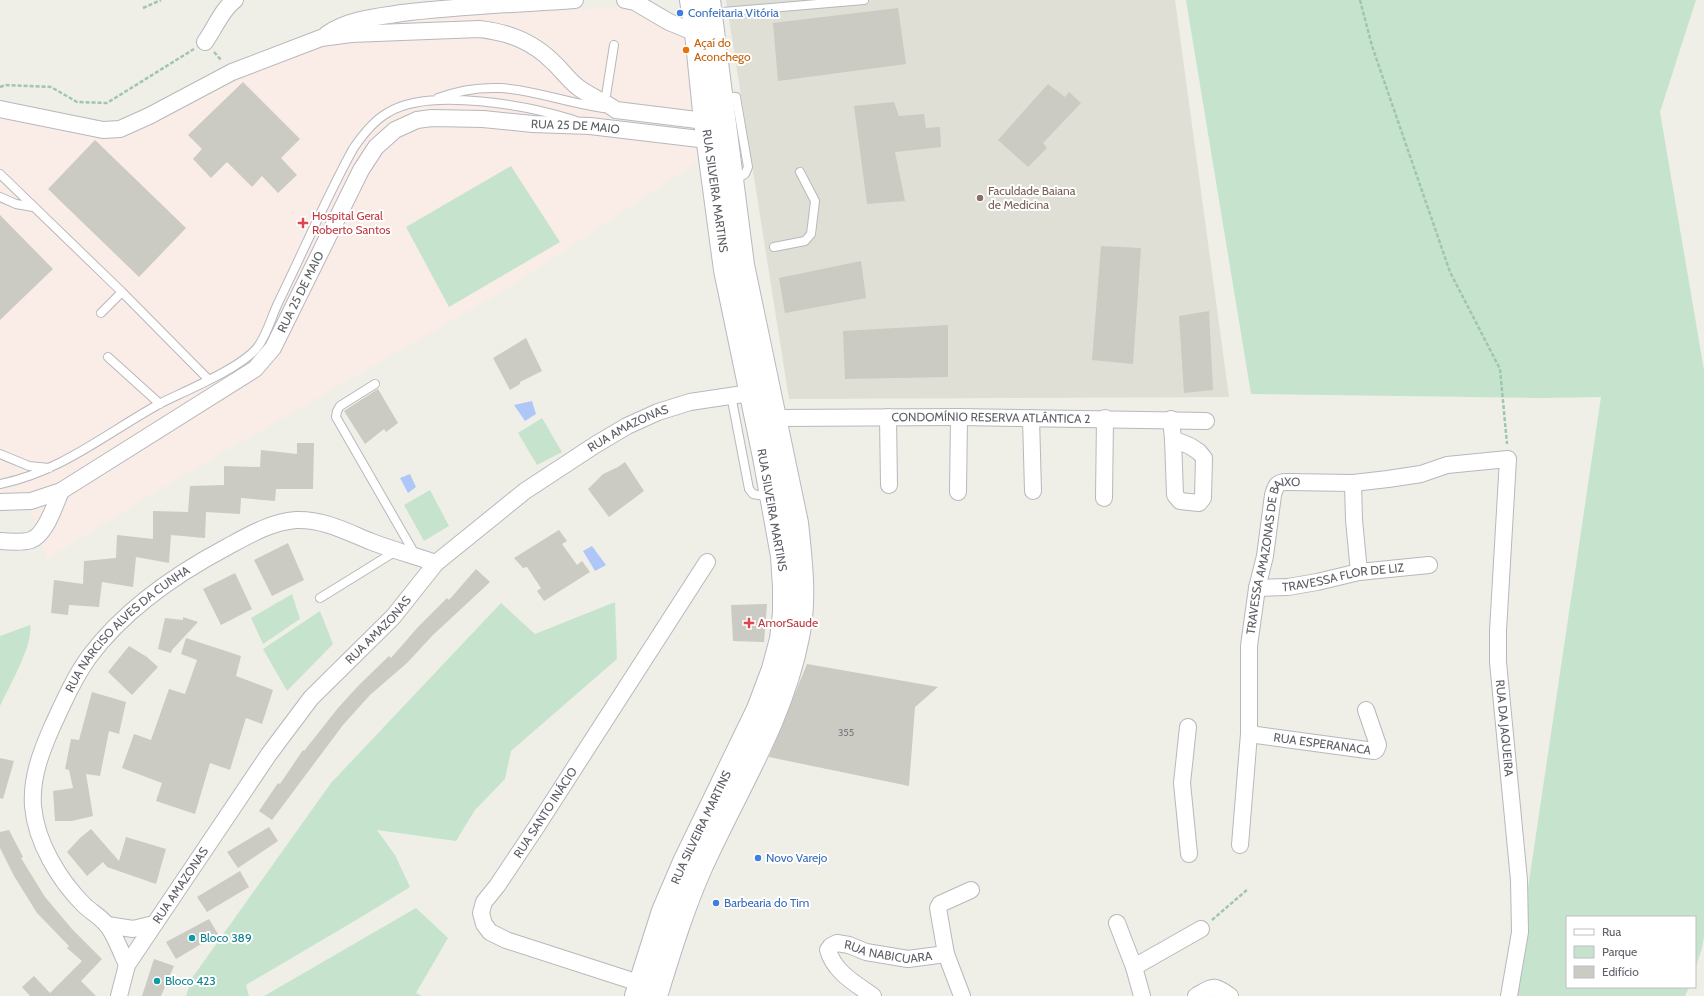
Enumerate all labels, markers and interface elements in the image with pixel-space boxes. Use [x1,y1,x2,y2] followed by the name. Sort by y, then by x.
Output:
[688,5,779,20] place label: Confeitaria Vitória
[675,8,685,18] marker: Confeitaria Vitória
[694,35,751,64] place label: Açaí do Aconchego
[681,45,691,55] marker: Açaí do Aconchego
[531,116,621,136] street label: RUA 25 DE MAIO
[699,128,732,253] street label: RUA SILVEIRA MARTINS
[988,183,1076,212] place label: Faculdade Baiana de Medicina
[975,193,985,203] marker: Faculdade Baiana de Medicina
[312,208,390,237] place label: Hospital Geral Roberto Santos
[297,217,309,229] marker: Hospital Geral Roberto Santos
[274,249,327,335] street label: RUA 25 DE MAIO
[584,401,670,455] street label: RUA AMAZONAS
[891,409,1091,426] street label: CONDOMÍNIO RESERVA ATLÂNTICA 2
[754,447,791,572] street label: RUA SILVEIRA MARTINS
[1243,474,1300,635] street label: TRAVESSA AMAZONAS DE BAIXO
[1282,560,1405,594] street label: TRAVESSA FLOR DE LIZ
[62,562,193,695] street label: RUA NARCISO ALVES DA CUNHA
[342,593,414,667] street label: RUA AMAZONAS
[758,615,818,630] place label: AmorSaude
[743,617,755,629] marker: AmorSaude
[1493,679,1517,778] street label: RUA DA JAQUEIRA
[838,726,854,739] house number: 355
[1273,729,1373,758] street label: RUA ESPERANACA
[510,764,580,861] street label: RUA SANTO INÁCIO
[667,768,734,887] street label: RUA SILVEIRA MARTINS
[149,844,211,926] street label: RUA AMAZONAS
[766,850,828,865] place label: Novo Varejo
[753,853,763,863] marker: Novo Varejo
[724,895,809,910] place label: Barbearia do Tim
[711,898,721,908] marker: Barbearia do Tim
[1566,916,1696,988] legend
[1602,924,1621,939] text: Rua
[200,930,252,945] place label: Bloco 389
[187,933,197,943] marker: Bloco 389
[843,936,934,966] street label: RUA NABICUARA
[1602,944,1637,959] text: Parque
[1602,964,1639,979] text: Edifício
[165,973,216,988] place label: Bloco 423
[152,976,162,986] marker: Bloco 423

